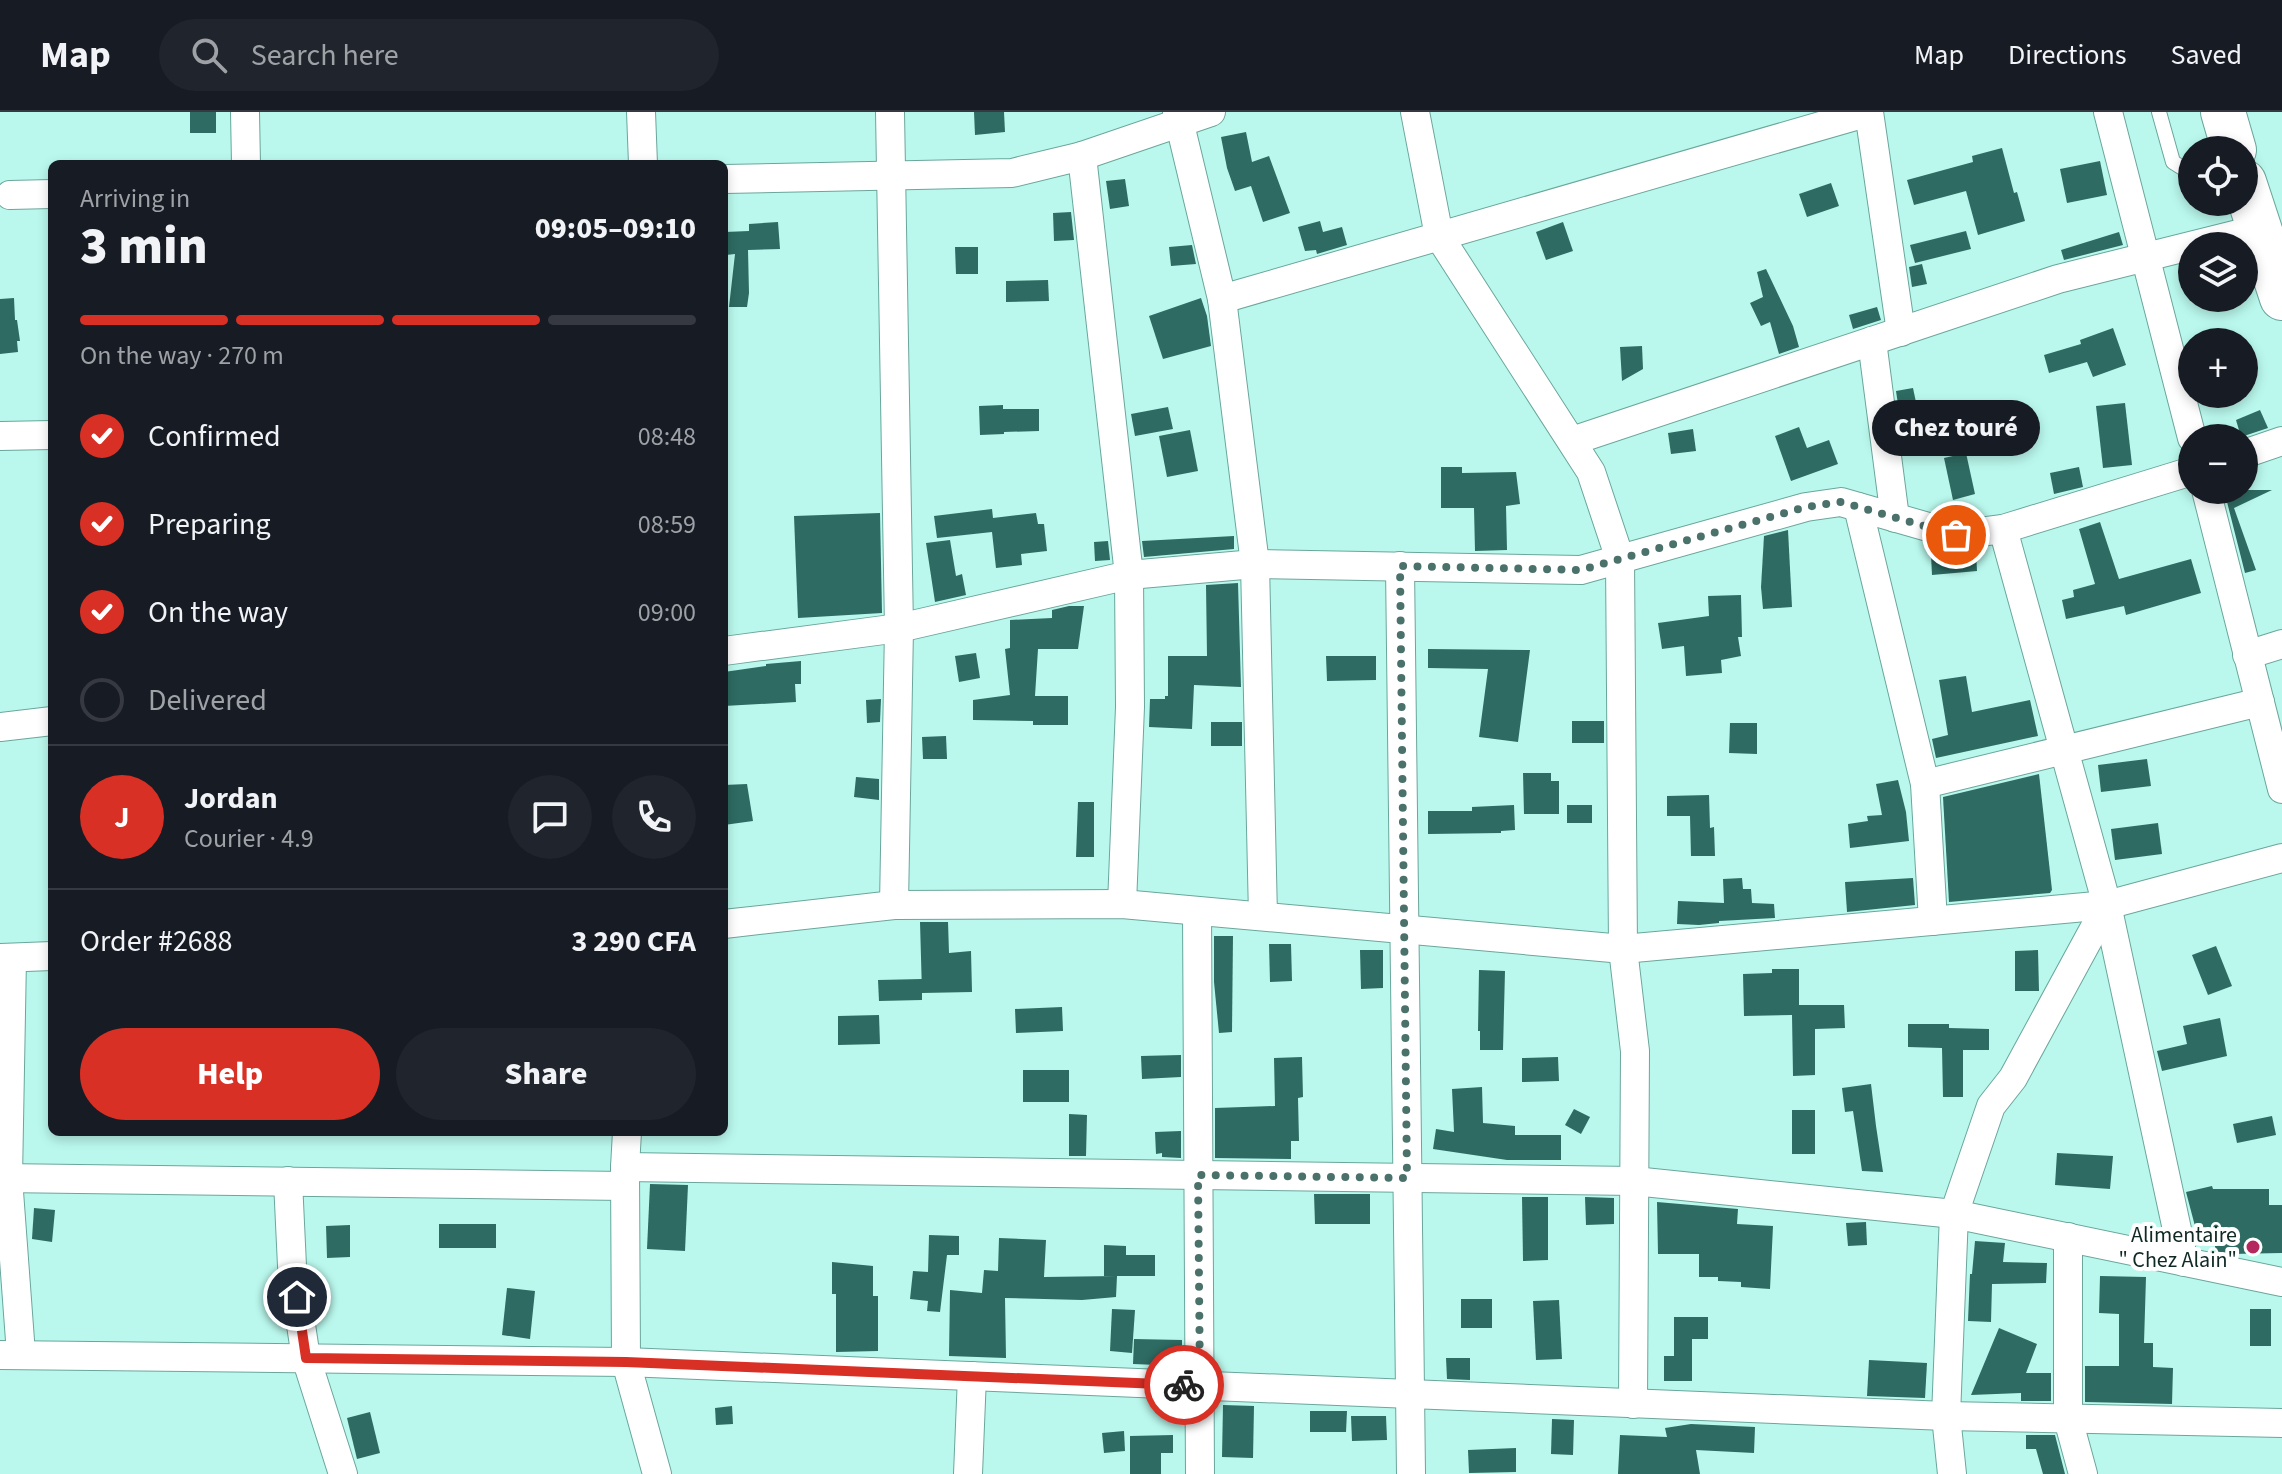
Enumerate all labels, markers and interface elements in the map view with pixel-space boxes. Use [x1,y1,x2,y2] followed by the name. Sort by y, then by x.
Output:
[159,19,719,91] search box
[40,28,111,82] text: Map
[187,33,231,77] icon: search
[251,34,399,77] text: Search here
[1914,35,1964,75] text: Map
[2008,35,2127,75] text: Directions
[2171,35,2242,75] text: Saved
[2178,136,2258,504] map controls
[2178,136,2258,216] button: locate
[80,180,190,217] text: Arriving in
[535,207,696,250] text: 09:05–09:10
[80,210,208,284] text: 3 min
[2178,232,2258,312] button: layers
[2178,328,2258,408] button: +
[80,337,284,374] text: On the way · 270 m
[1872,399,2040,455] callout: Chez touré
[1894,409,2018,446] text: Chez touré
[80,414,124,458] icon: check
[148,415,281,458] text: Confirmed
[638,418,696,455] text: 08:48
[2178,424,2258,504] button: −
[1922,501,1990,569] pin
[80,502,124,546] icon: check
[148,503,271,546] text: Preparing
[638,506,696,543] text: 08:59
[1934,513,1978,557] icon: bag
[80,590,124,634] icon: check
[148,591,288,634] text: On the way
[638,594,696,631] text: 09:00
[148,679,267,722] text: Delivered
[508,775,592,859] button: chat
[612,775,696,859] button: phone
[184,777,278,820] text: Jordan
[114,796,130,839] text: J
[184,820,314,857] text: Courier · 4.9
[80,920,233,963] text: Order #2688
[571,920,696,963] text: 3 290 CFA
[80,1028,380,1120] button: Help
[396,1028,696,1120] button: Share
[2119,1219,2237,1276] place label: Alimentaire " Chez Alain"
[2244,1238,2262,1256] marker: Alimentaire " Chez Alain"
[263,1263,331,1331] pin
[275,1275,319,1319] icon: home
[1144,1345,1224,1425] courier
[1162,1363,1206,1407] icon: bike

